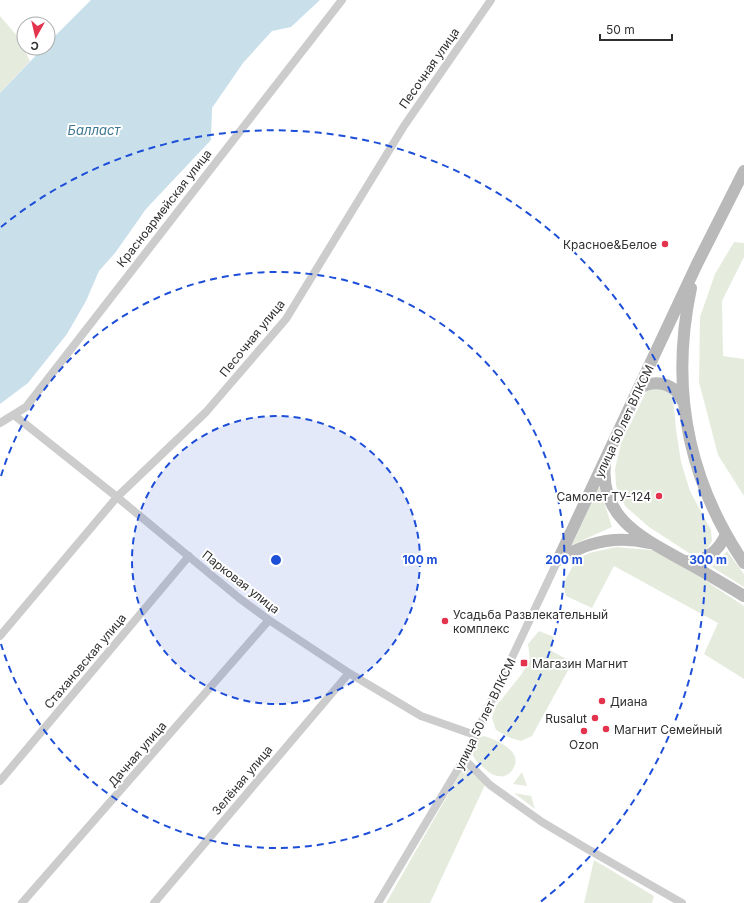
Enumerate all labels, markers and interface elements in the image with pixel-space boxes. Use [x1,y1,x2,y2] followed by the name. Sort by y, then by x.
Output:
[16,16,56,56] north arrow
[600,16,672,42] scale bar
[606,22,635,37] text: 50 m
[396,25,462,111] street label: Песочная улица
[30,38,40,53] text: С
[68,122,121,138] water label: Балласт
[113,146,215,270] street label: Красноармейская улица
[563,237,657,252] place label: Красное&Белое
[660,239,670,249] marker: Красное&Белое
[216,296,288,380] street label: Песочная улица
[591,362,657,480] street label: улица 50 лет ВЛКСМ
[557,489,651,504] place label: Самолет ТУ-124
[654,491,664,501] marker: Самолет ТУ-124
[199,547,283,617] street label: Парковая улица
[402,552,438,567] text: 100 m
[545,552,583,567] text: 200 m
[689,552,727,567] text: 300 m
[269,553,283,567] centre of rings
[453,607,608,636] place label: Усадьба Развлекательный комплекс
[41,610,129,712] street label: Стахановская улица
[440,616,450,626] marker: Усадьба Развлекательный комплекс
[451,656,519,772] street label: улица 50 лет ВЛКСМ
[532,656,628,671] place label: Магазин Магнит
[519,658,529,668] marker: Магазин Магнит
[610,694,648,709] place label: Диана
[597,696,607,706] marker: Диана
[545,711,587,726] place label: Rusalut
[590,713,600,723] marker: Rusalut
[105,718,169,790] street label: Дачная улица
[614,722,722,737] place label: Магнит Семейный
[601,724,611,734] marker: Магнит Семейный
[579,726,589,736] marker: Ozon
[569,737,599,752] place label: Ozon
[209,742,275,818] street label: Зелёная улица

